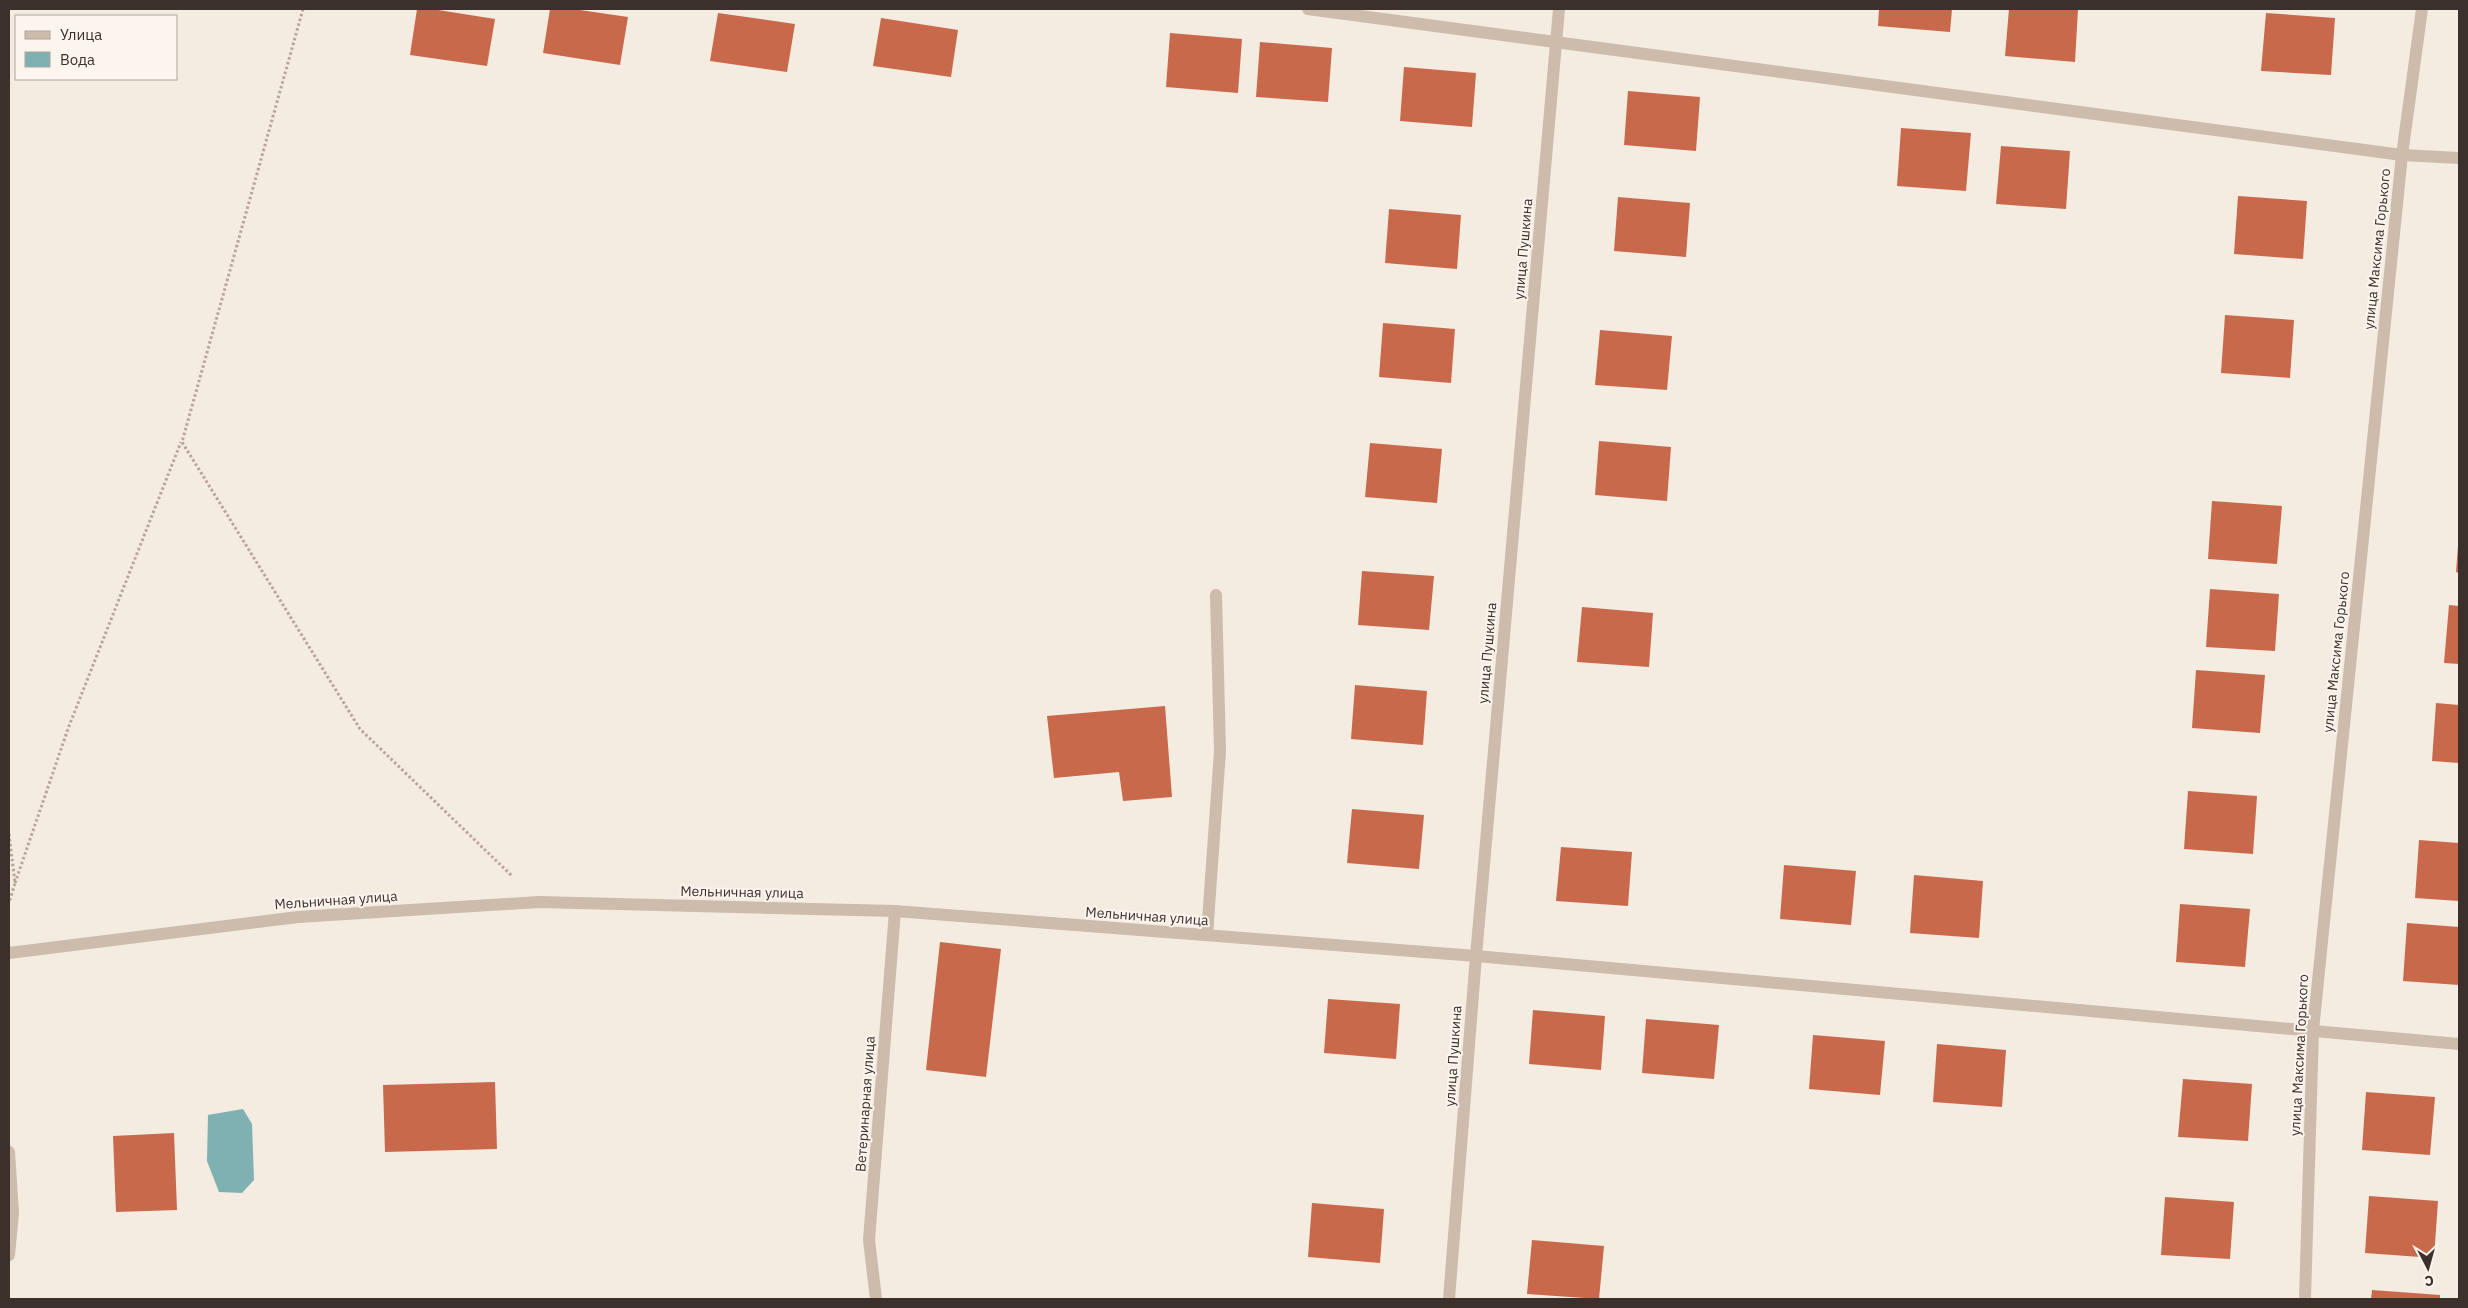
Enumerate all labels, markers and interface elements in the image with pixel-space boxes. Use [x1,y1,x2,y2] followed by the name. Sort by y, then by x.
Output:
[15,15,178,80] legend
[60,25,102,44] text: Улица
[60,50,95,69] text: Вода
[2360,167,2394,331] street label: улица Максима Горького
[1510,197,1536,300] street label: улица Пушкина
[2319,570,2353,734] street label: улица Максима Горького
[1474,601,1500,704] street label: улица Пушкина
[680,882,804,902] street label: Мельничная улица
[274,887,399,913] street label: Мельничная улица
[1085,903,1210,929] street label: Мельничная улица
[2286,973,2312,1136] street label: улица Максима Горького
[1440,1004,1466,1107] street label: улица Пушкина
[851,1035,879,1173] street label: Ветеринарная улица
[2403,1243,2453,1293] north arrow
[2424,1272,2435,1290] text: С

